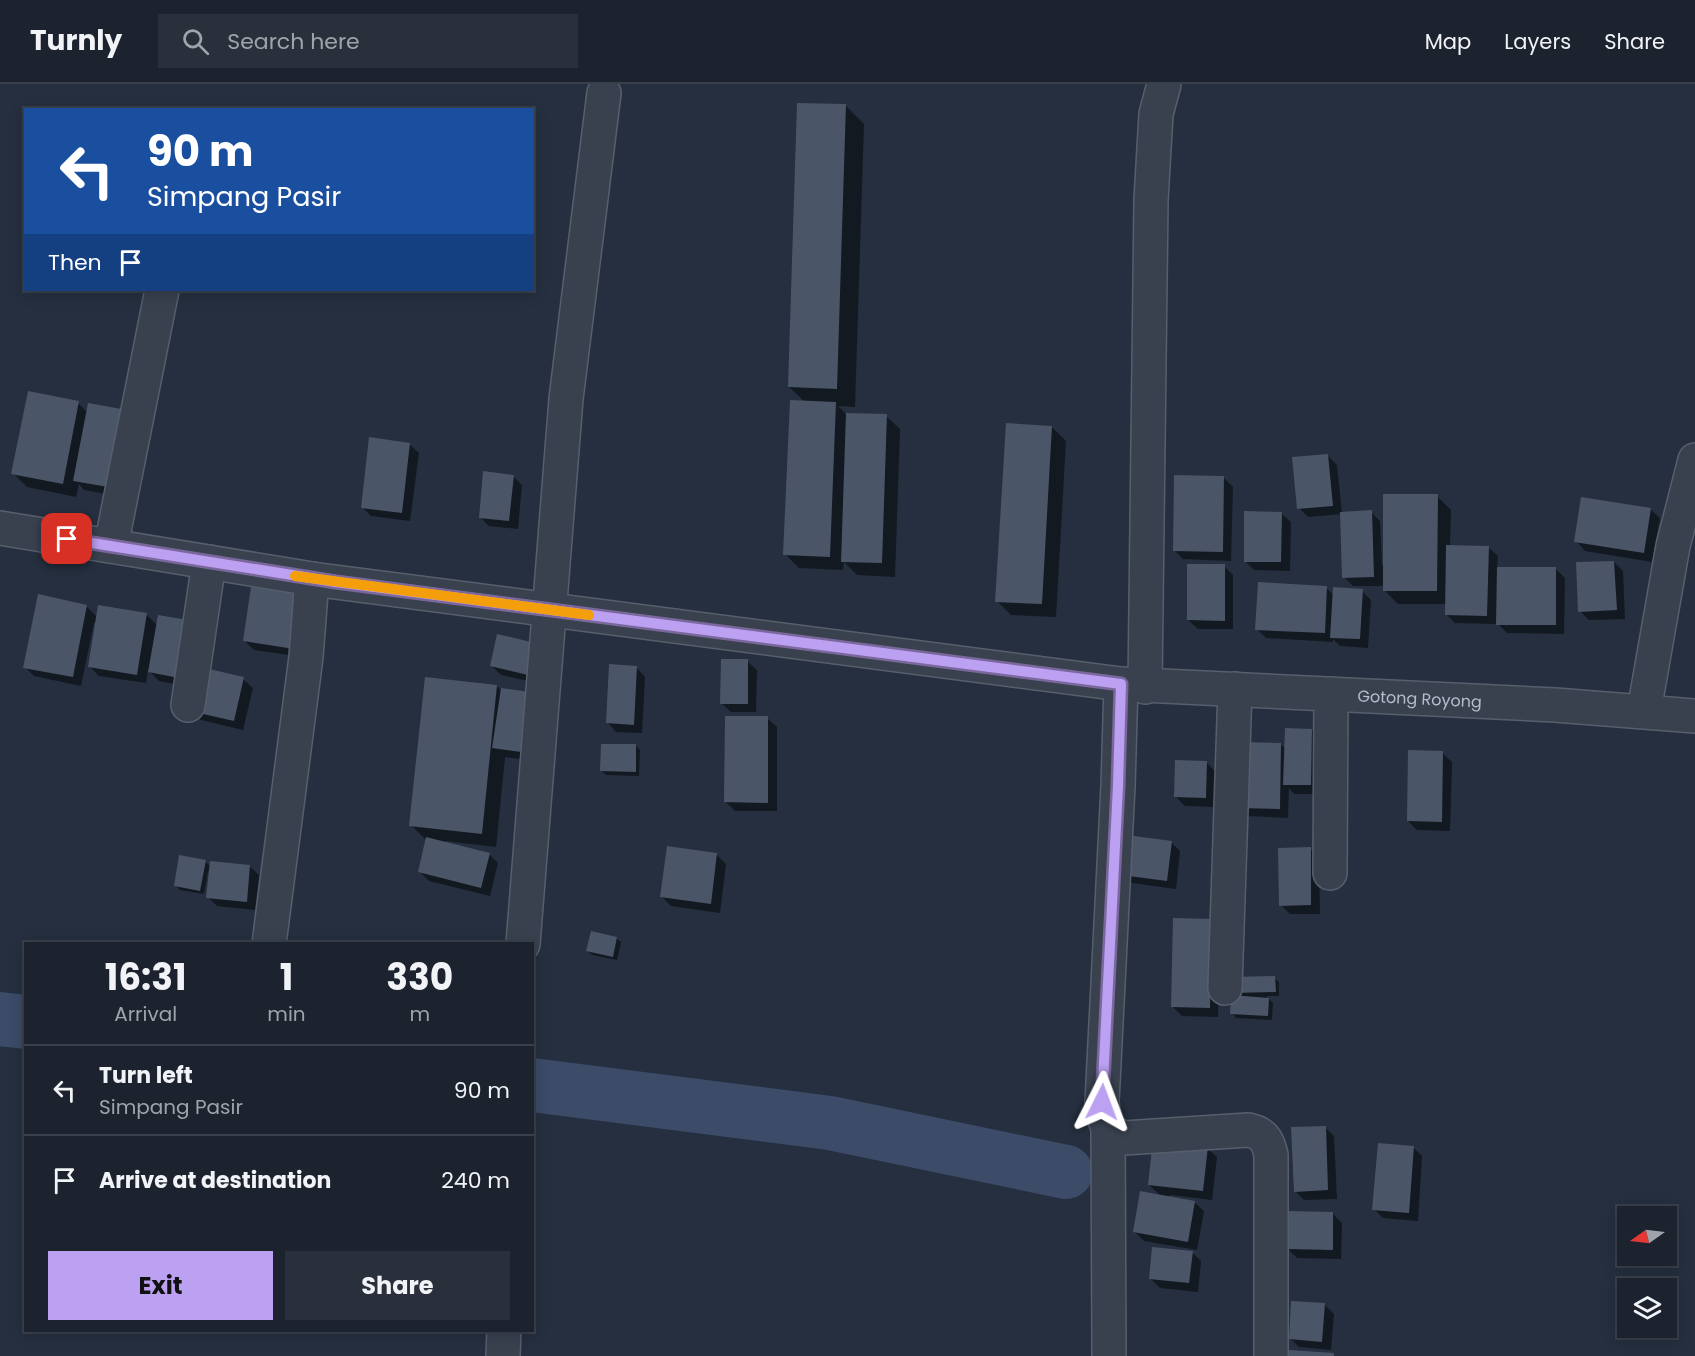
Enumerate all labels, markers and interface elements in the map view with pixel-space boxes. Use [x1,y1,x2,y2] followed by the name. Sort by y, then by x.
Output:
[158,14,578,68] search box
[30,21,122,60] text: Turnly
[179,25,212,58] icon: search
[227,26,360,57] text: Search here
[1425,27,1471,56] text: Map
[1504,27,1571,56] text: Layers
[1604,27,1665,56] text: Share
[147,122,254,181] text: 90 m
[48,132,126,210] icon: left
[147,178,341,215] text: Simpang Pasir
[114,246,147,279] icon: arrive
[48,247,102,278] text: Then
[41,513,92,564] pin
[50,522,83,555] icon: arrive
[1357,684,1482,713] street label: Gotong Royong
[105,952,187,1003] text: 16:31
[280,952,293,1003] text: 1
[386,952,453,1003] text: 330
[114,1000,177,1028] text: Arrival
[267,1000,306,1028] text: min
[409,1000,430,1028] text: m
[99,1060,193,1091] text: Turn left
[1070,1070,1134,1134] position arrow
[48,1074,81,1107] icon: left
[454,1075,510,1106] text: 90 m
[99,1093,243,1121] text: Simpang Pasir
[48,1164,81,1197] icon: arrive
[99,1165,331,1196] text: Arrive at destination
[441,1165,510,1196] text: 240 m
[1617,1206,1677,1266] north arrow
[1617,1206,1677,1338] map controls
[48,1251,273,1320] button: Exit
[285,1251,510,1320] button: Share
[1617,1278,1677,1338] button: layers

